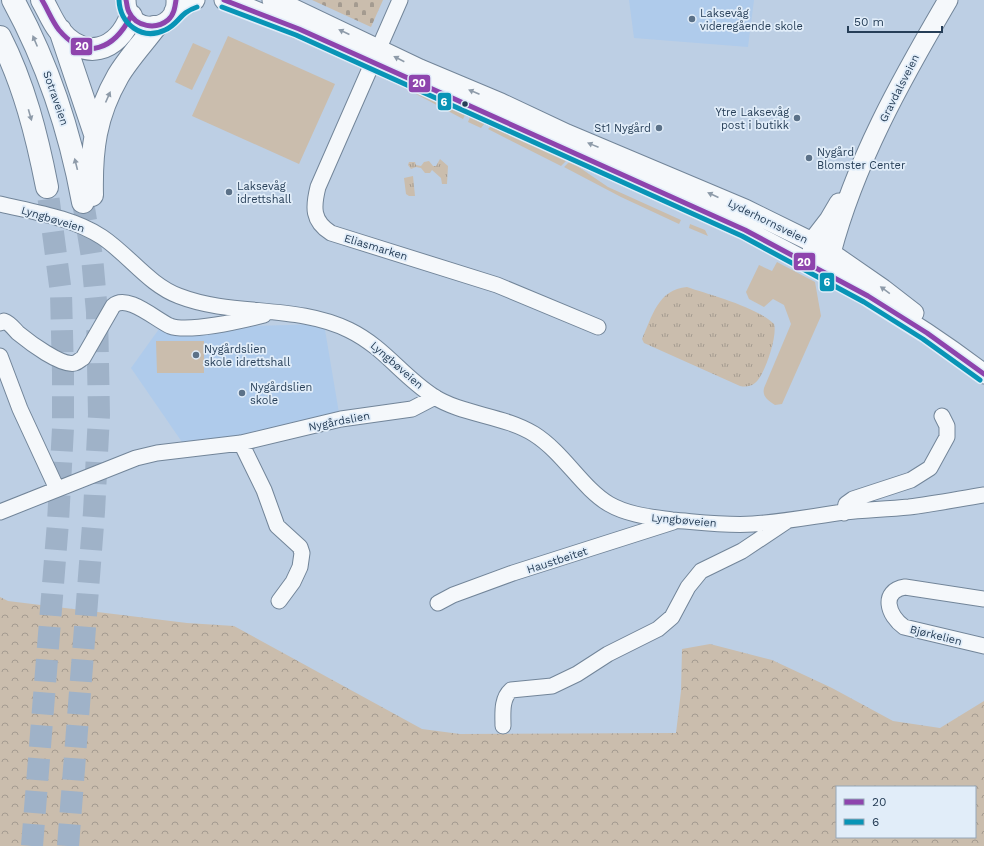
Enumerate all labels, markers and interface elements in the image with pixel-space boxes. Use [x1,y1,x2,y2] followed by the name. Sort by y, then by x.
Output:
[700,7,803,33] place label: Laksevåg videregående skole
[848,8,942,34] scale bar
[687,14,697,24] marker: Laksevåg videregående skole
[854,15,884,29] text: 50 m
[338,29,349,35] one-way arrow
[31,35,37,47] one-way arrow
[70,37,93,56] line badge: 20
[75,40,89,53] text: 20
[877,52,922,124] street label: Gravdalsveien
[394,56,405,62] one-way arrow
[40,69,71,127] street label: Sotraveien
[408,74,431,93] line badge: 20
[412,77,426,90] text: 20
[469,89,480,95] one-way arrow
[105,92,111,103] one-way arrow
[437,92,452,111] line badge: 6
[441,96,448,109] text: 6
[460,99,470,109] unlabelled marker
[715,106,789,132] place label: Ytre Laksevåg post i butikk
[27,110,33,122] one-way arrow
[792,113,802,123] marker: Ytre Laksevåg post i butikk
[594,122,651,135] place label: St1 Nygård
[654,123,664,133] marker: St1 Nygård
[587,142,599,148] one-way arrow
[817,146,906,172] place label: Nygård Blomster Center
[804,153,814,163] marker: Nygård Blomster Center
[72,158,78,170] one-way arrow
[237,180,292,206] place label: Laksevåg idrettshall
[224,187,234,197] marker: Laksevåg idrettshall
[708,192,719,198] one-way arrow
[726,196,810,246] street label: Lyderhornsveien
[20,204,86,235] street label: Lyngbøveien
[343,232,409,263] street label: Eliasmarken
[793,252,816,271] line badge: 20
[797,256,811,269] text: 20
[819,272,835,292] line badge: 6
[824,276,831,289] text: 6
[879,286,890,294] one-way arrow
[368,339,426,392] street label: Lyngbøveien
[204,343,291,369] place label: Nygårdslien skole idrettshall
[191,350,201,360] marker: Nygårdslien skole idrettshall
[250,381,312,407] place label: Nygårdslien skole
[237,388,247,398] marker: Nygårdslien skole
[307,409,371,434] street label: Nygårdslien
[651,511,717,530] street label: Lyngbøveien
[525,544,589,576] street label: Haustbeitet
[909,623,963,648] street label: Bjørkelien
[836,786,976,838] legend
[872,795,886,809] text: 20
[872,815,879,829] text: 6

